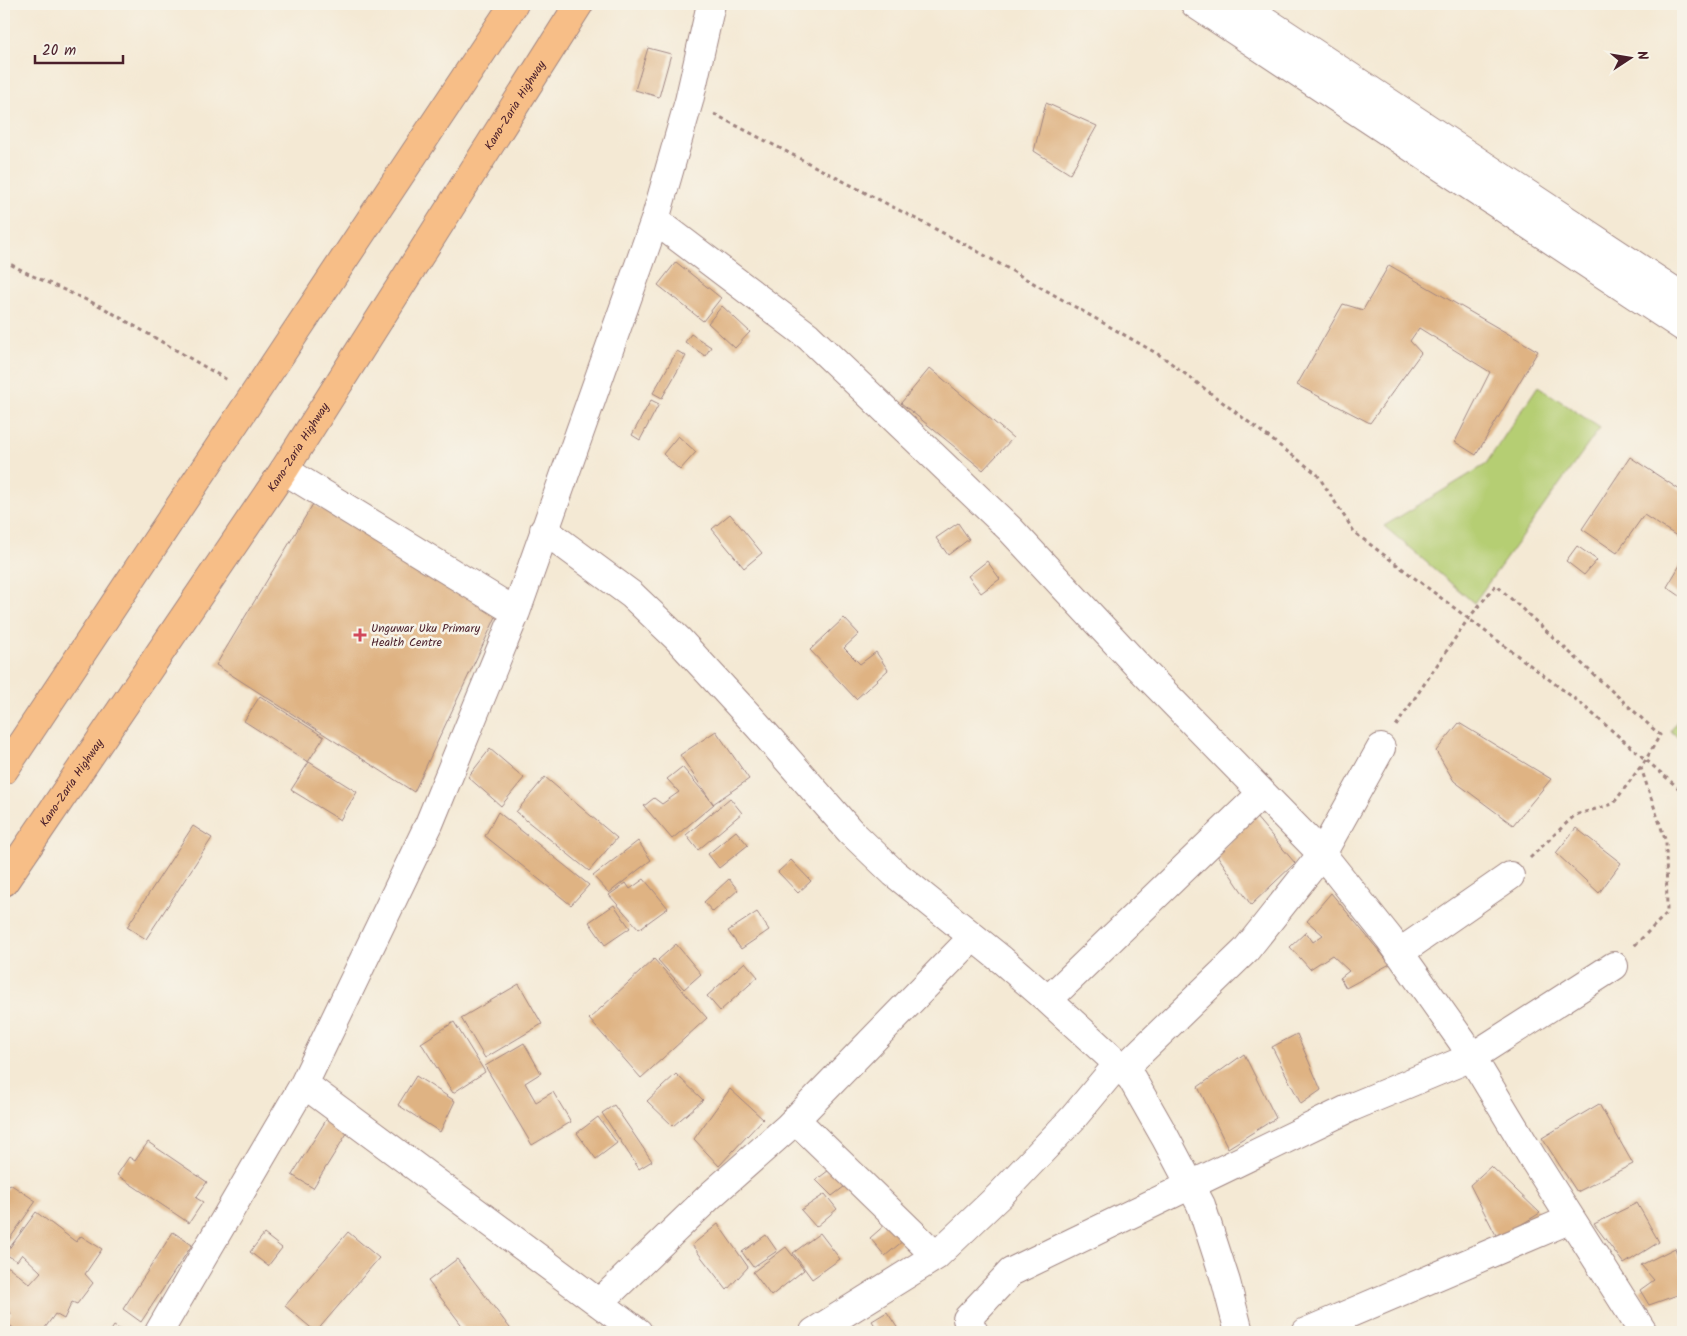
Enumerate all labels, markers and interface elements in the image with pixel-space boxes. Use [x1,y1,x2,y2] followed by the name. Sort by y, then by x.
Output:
[35,32,122,64] scale bar
[1604,32,1654,82] north arrow
[42,39,76,63] text: 20 m
[1630,49,1653,62] text: N
[479,56,551,154] street label: Kano-Zaria Highway
[262,398,334,496] street label: Kano-Zaria Highway
[371,619,480,652] place label: Unguwar Uku Primary Health Centre
[353,628,367,642] marker: Unguwar Uku Primary Health Centre
[35,735,108,831] street label: Kano-Zaria Highway

